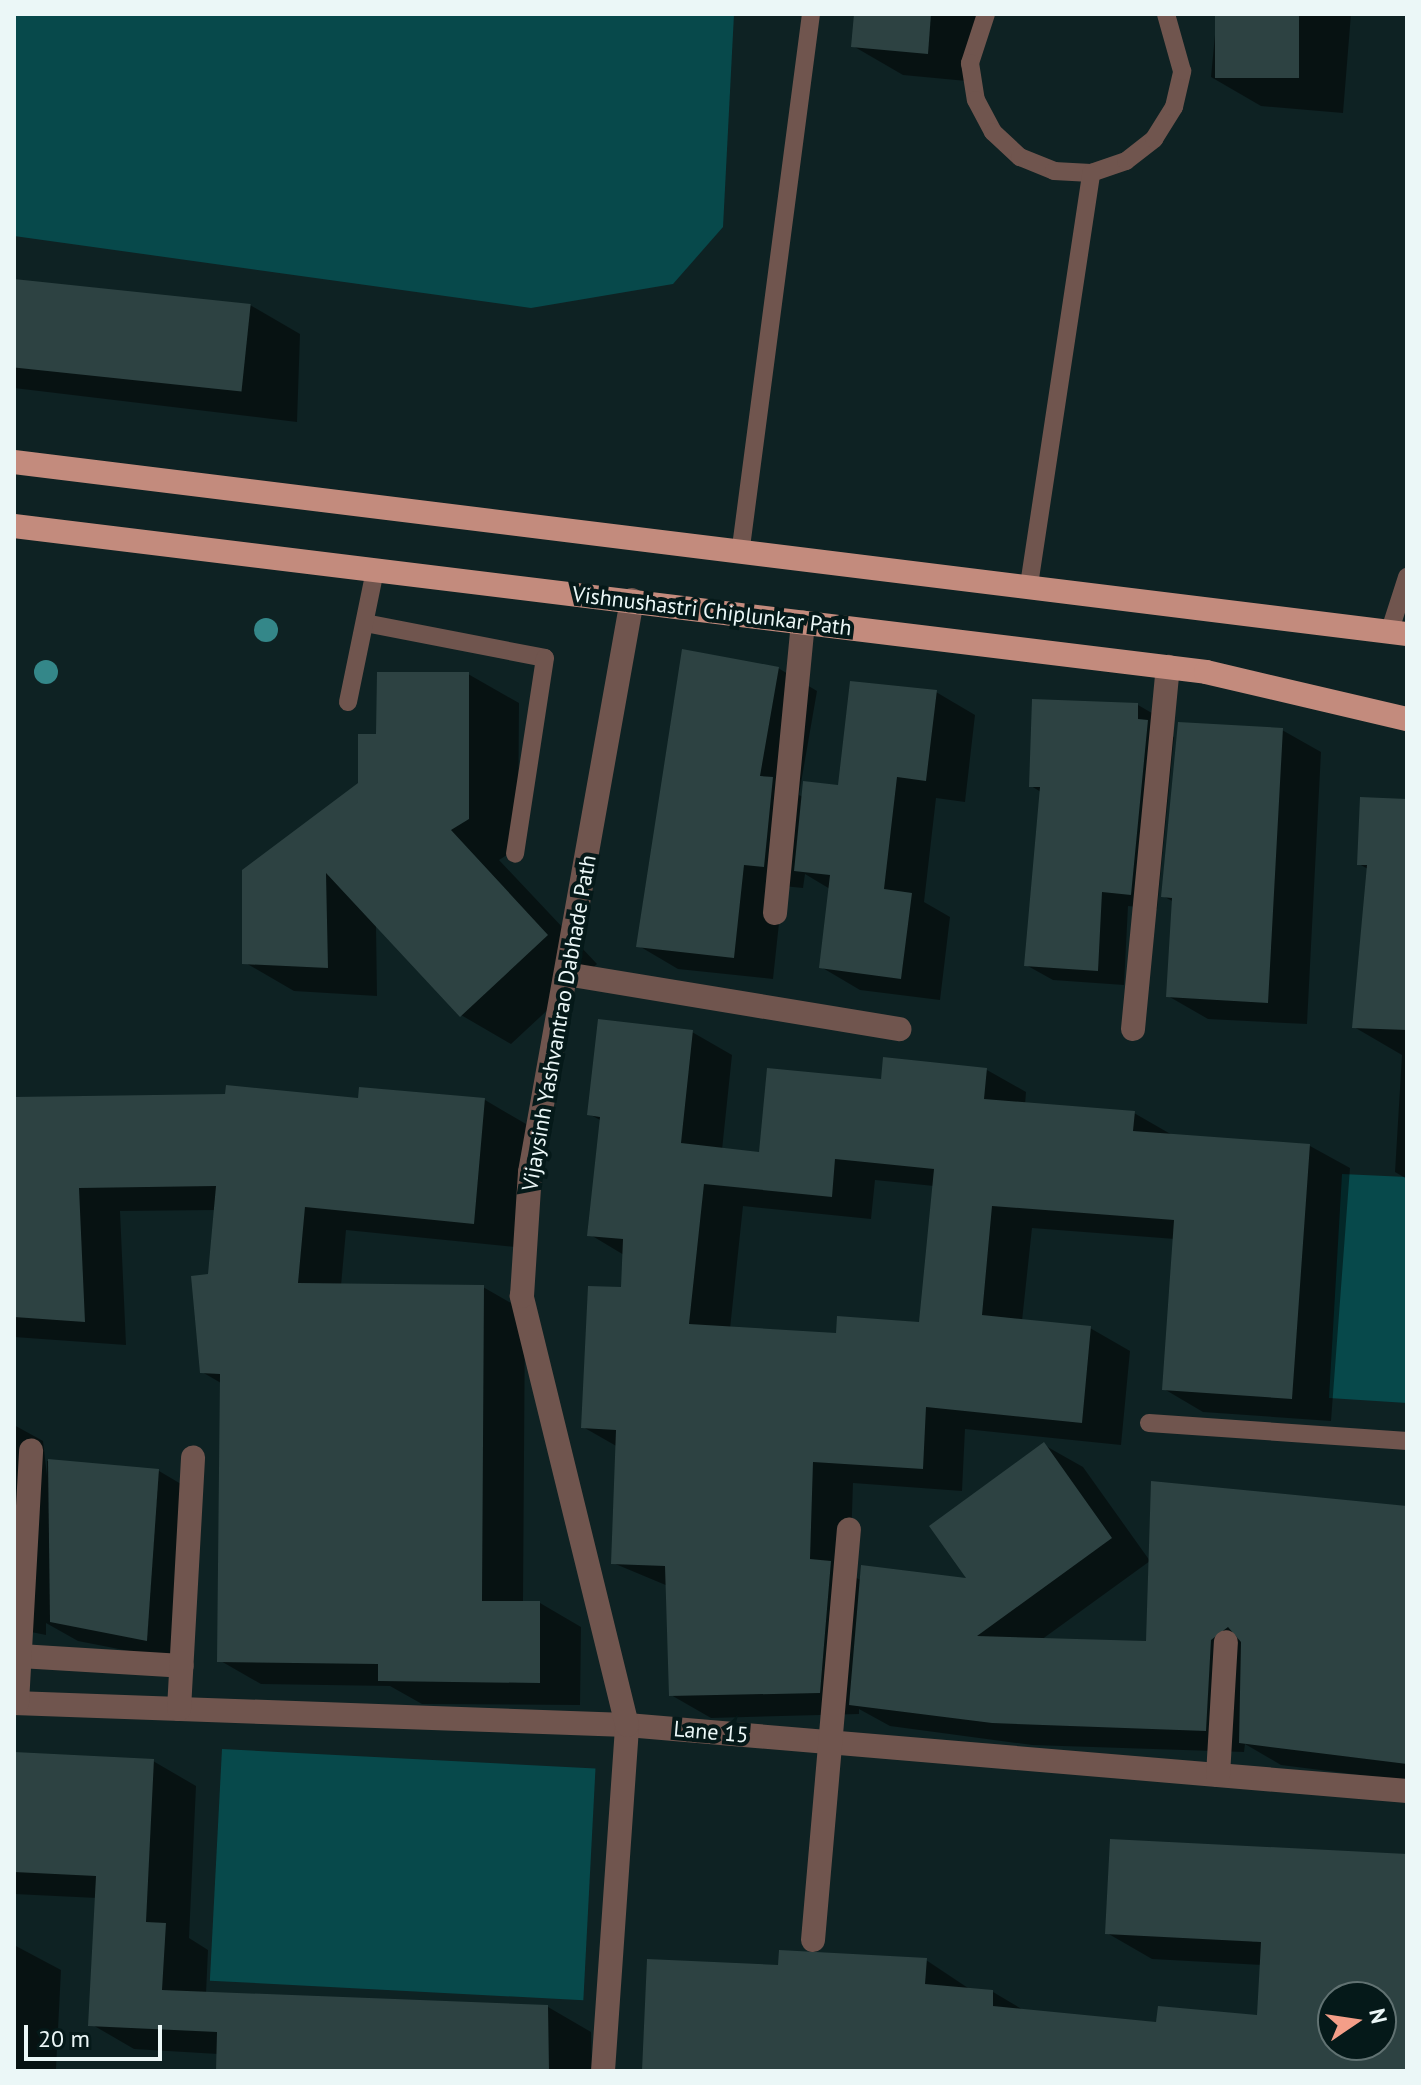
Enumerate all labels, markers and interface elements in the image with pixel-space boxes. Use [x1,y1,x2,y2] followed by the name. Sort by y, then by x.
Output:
[571,581,853,641] street label: Vishnushastri Chiplunkar Path
[516,853,602,1193] street label: Vijaysinh Yashvantrao Dabhade Path
[673,1716,749,1748] street label: Lane 15
[1317,1981,1397,2061] north arrow
[1363,2006,1394,2026] text: N
[28,2009,166,2059] scale bar
[38,2023,90,2054] text: 20 m

